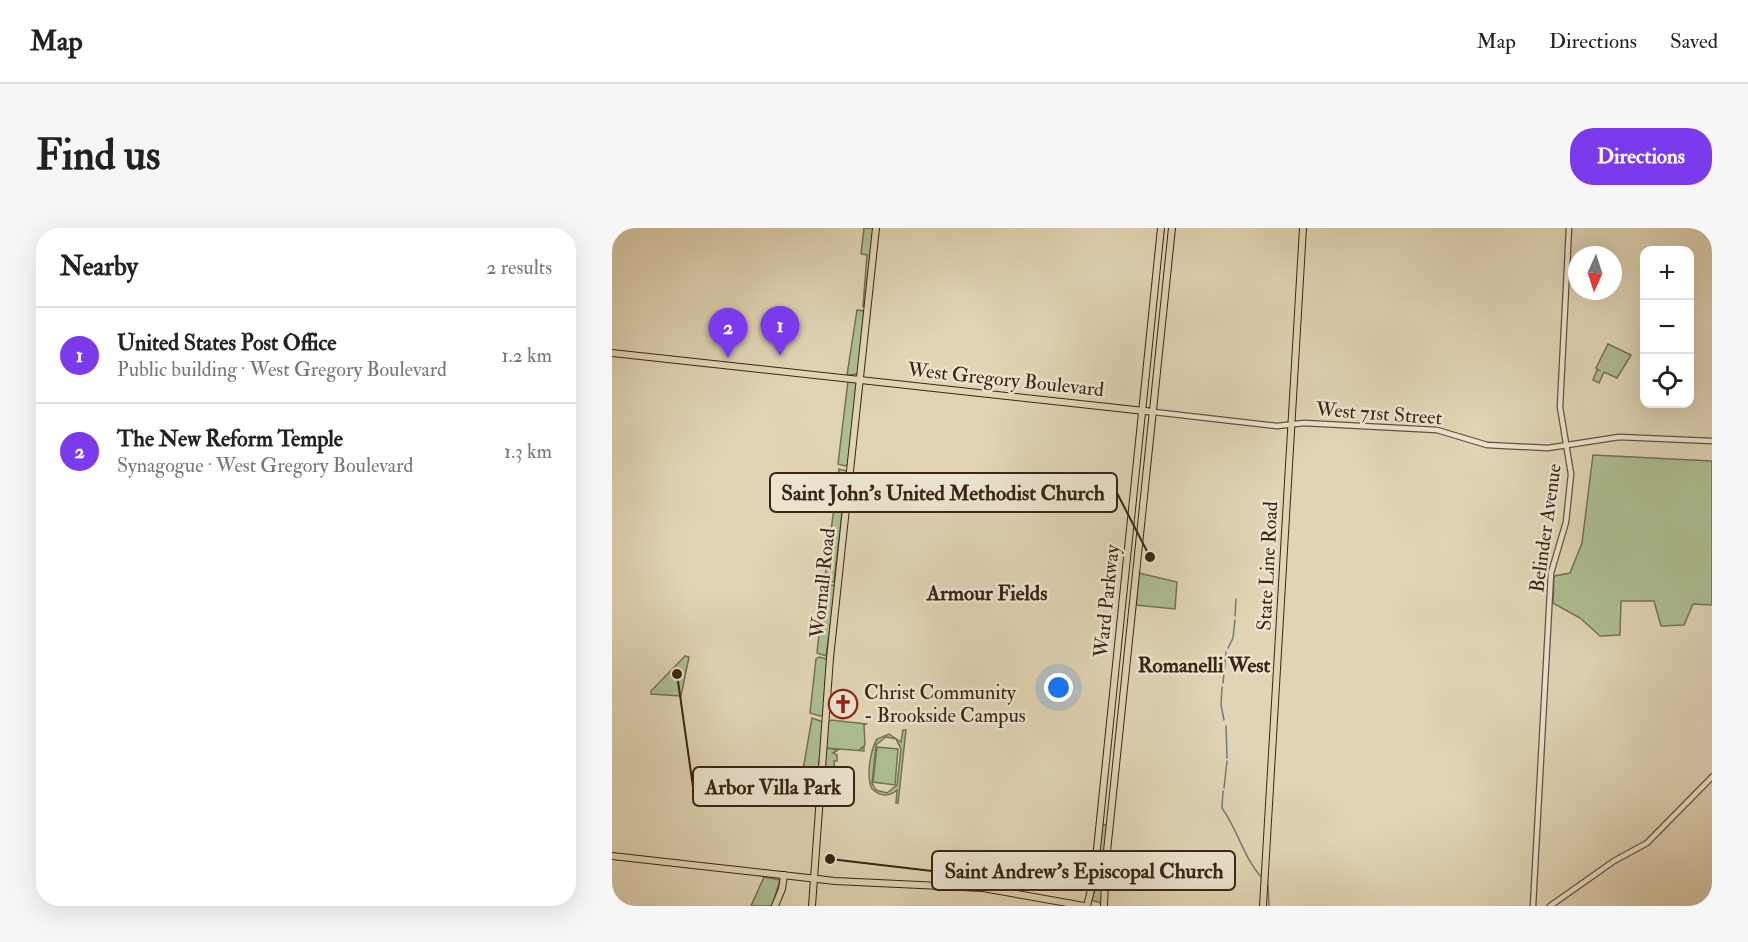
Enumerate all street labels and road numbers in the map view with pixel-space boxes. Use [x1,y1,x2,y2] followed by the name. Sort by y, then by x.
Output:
[905,357,1106,402] street label: West Gregory Boulevard
[1314,397,1443,430] street label: West 71st Street
[1524,462,1567,594] street label: Belinder Avenue
[1252,501,1283,631] street label: State Line Road
[804,527,841,640] street label: Wornall Road
[1088,542,1125,660] street label: Ward Parkway

